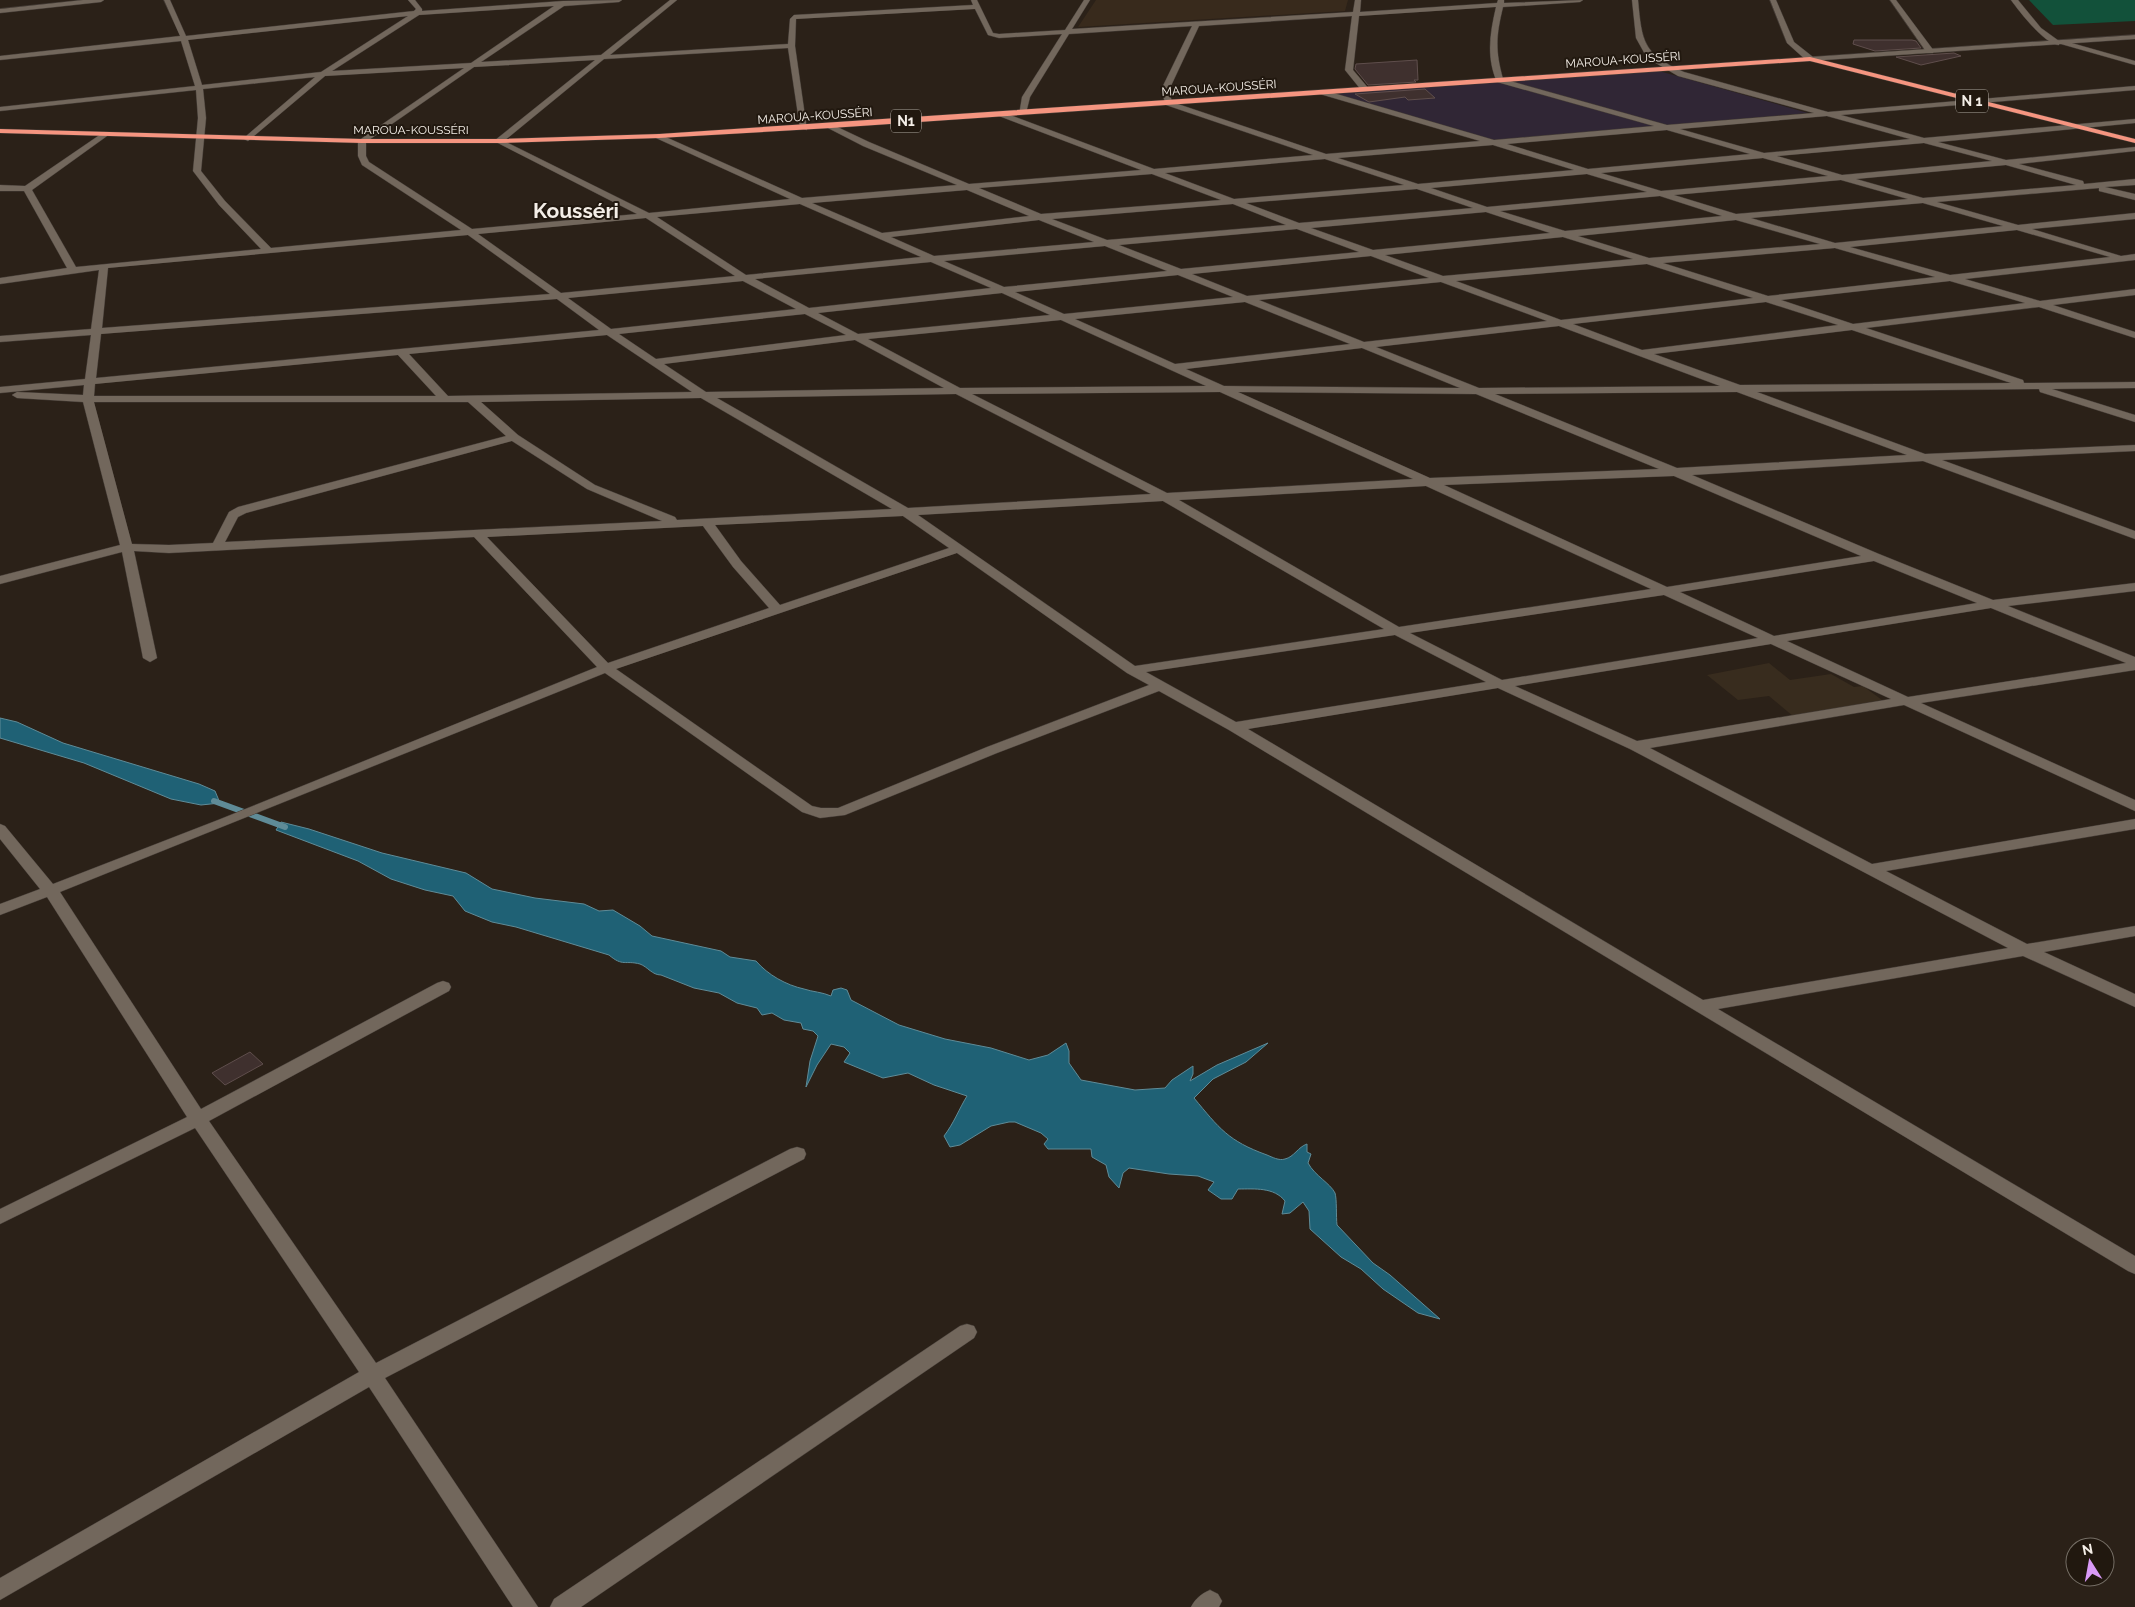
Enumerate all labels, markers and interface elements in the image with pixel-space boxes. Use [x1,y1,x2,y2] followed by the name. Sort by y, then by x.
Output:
[1565,49,1681,71] street label: MAROUA-KOUSSÉRI
[1161,77,1277,99] street label: MAROUA-KOUSSÉRI
[1956,90,1988,112] road number: N 1
[757,105,873,127] street label: MAROUA-KOUSSÉRI
[891,110,921,132] road number: N1
[353,123,469,137] street label: MAROUA-KOUSSÉRI
[533,198,619,223] district label: Kousséri
[2065,1537,2115,1587] north arrow
[2081,1540,2094,1558] text: N

